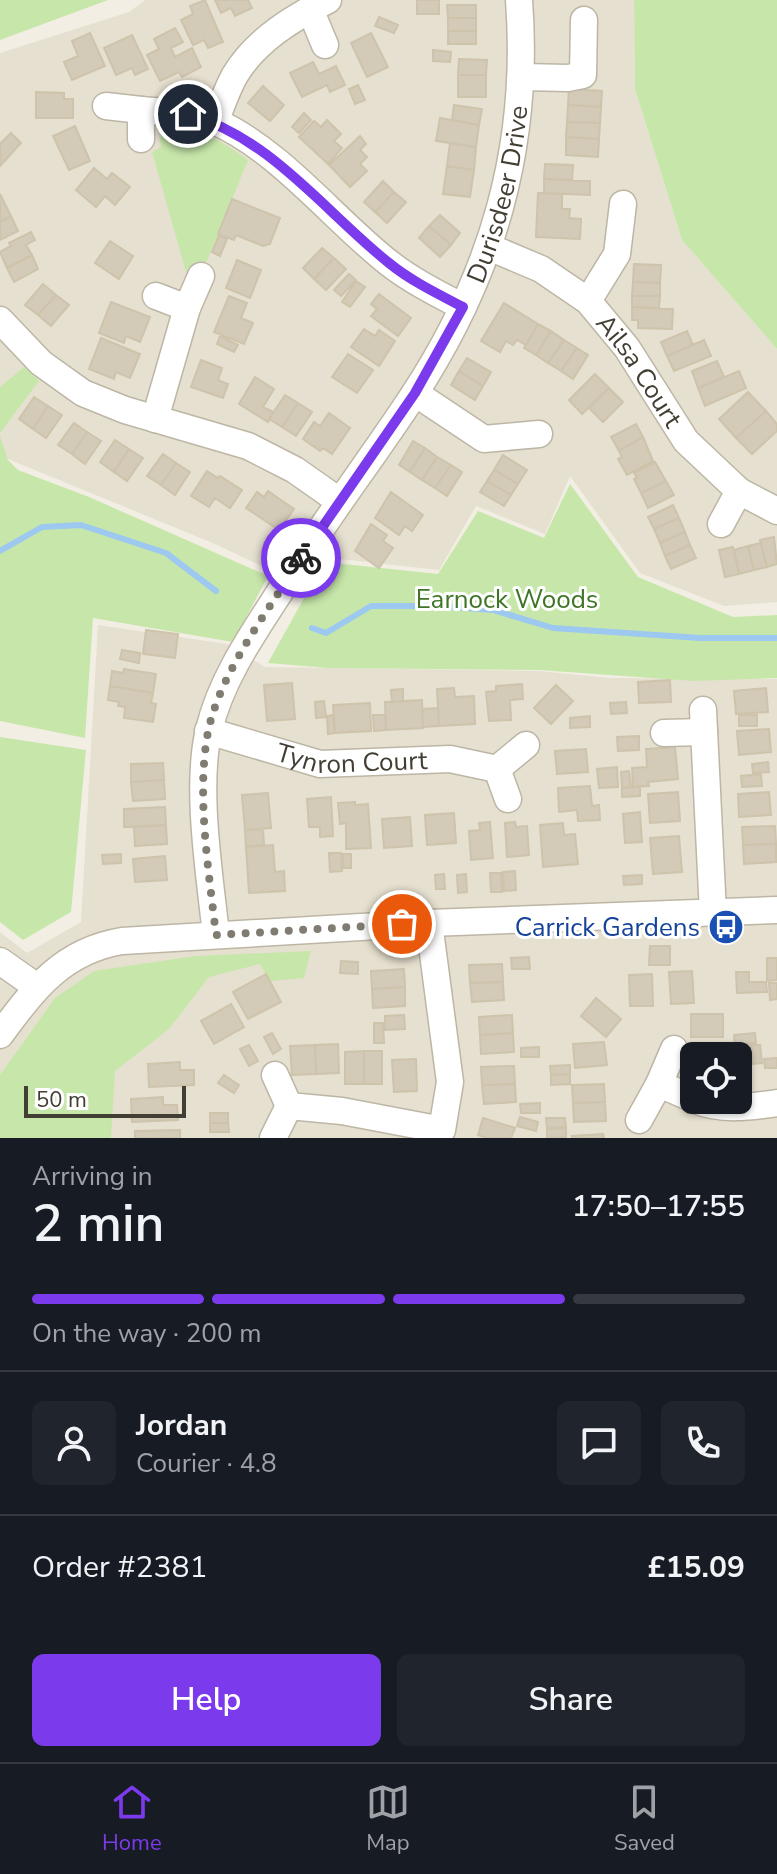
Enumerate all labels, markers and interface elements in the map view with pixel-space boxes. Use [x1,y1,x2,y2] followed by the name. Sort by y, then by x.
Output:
[154,80,222,148] pin
[166,92,210,136] icon: home
[459,104,536,288] street label: Durisdeer Drive
[588,307,690,435] street label: Ailsa Court
[261,518,341,598] courier
[279,536,323,580] icon: bike
[416,582,598,617] park label: Earnock Woods
[272,735,429,782] street label: Tynron Court
[368,890,436,958] pin
[380,902,424,946] icon: bag
[707,908,745,946] bus stop icon: Carrick Gardens
[515,910,700,945] place label: Carrick Gardens
[680,1042,752,1114] map controls
[680,1042,752,1114] button: locate
[24,1082,186,1118] scale bar
[36,1085,87,1115] text: 50 m
[32,1159,153,1194] text: Arriving in
[572,1186,745,1227] text: 17:50–17:55
[32,1188,165,1259] text: 2 min
[32,1316,261,1351] text: On the way · 200 m
[32,1401,116,1485] button: person
[557,1401,641,1485] button: chat
[661,1401,745,1485] button: phone
[136,1405,227,1446] text: Jordan
[136,1446,277,1481] text: Courier · 4.8
[32,1547,207,1588] text: Order #2381
[648,1547,745,1588] text: £15.09
[32,1654,381,1746] button: Help
[397,1654,745,1746] button: Share
[102,1780,162,1858] tab: Home
[366,1780,410,1858] tab: Map
[614,1780,675,1858] tab: Saved

